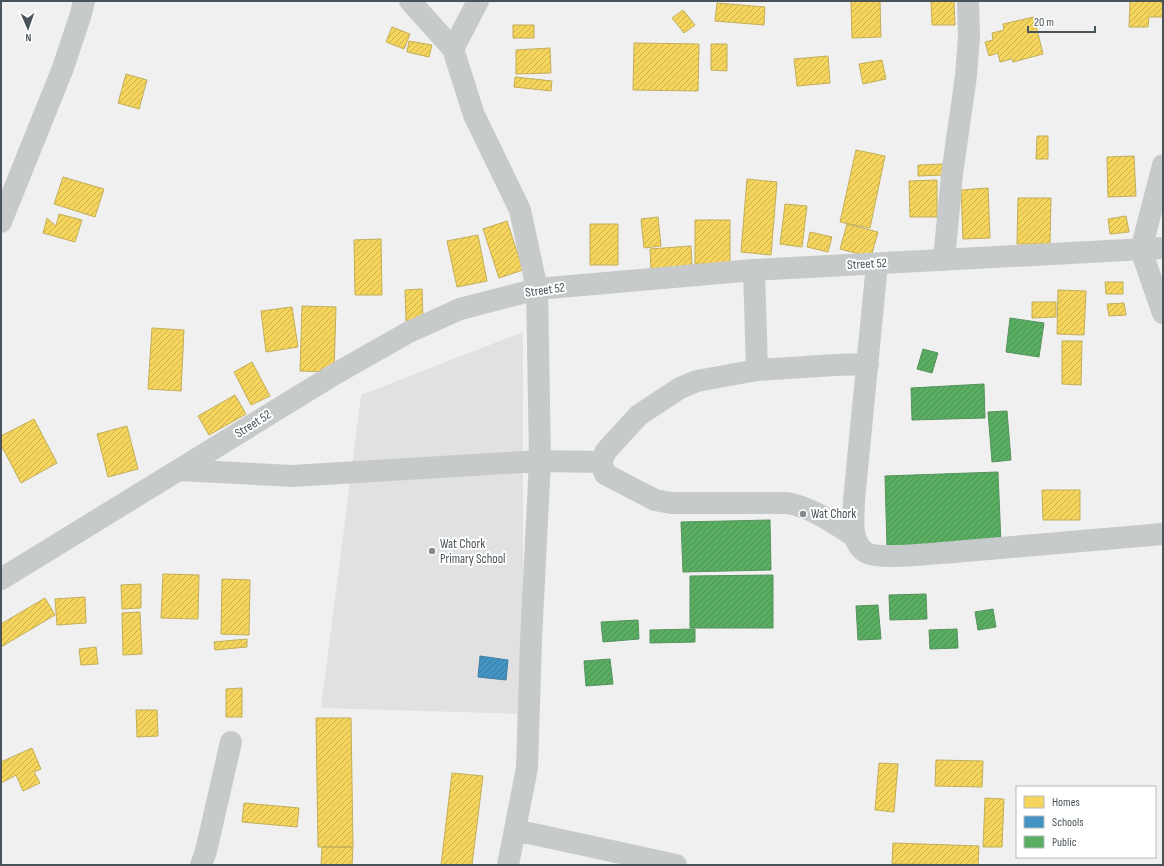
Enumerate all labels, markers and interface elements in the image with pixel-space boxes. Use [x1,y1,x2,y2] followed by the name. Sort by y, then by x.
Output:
[8,8,48,48] north arrow
[1028,8,1095,34] scale bar
[1034,15,1054,30] text: 20 m
[25,31,31,44] text: N
[847,255,887,273] street label: Street 52
[524,279,566,301] street label: Street 52
[232,407,274,441] street label: Street 52
[811,506,856,522] place label: Wat Chork
[798,509,808,519] marker: Wat Chork
[440,536,505,567] place label: Wat Chork Primary School
[427,546,437,556] marker: Wat Chork Primary School
[1016,786,1156,858] legend
[1052,795,1080,810] text: Homes
[1052,815,1084,830] text: Schools
[1052,835,1077,850] text: Public

